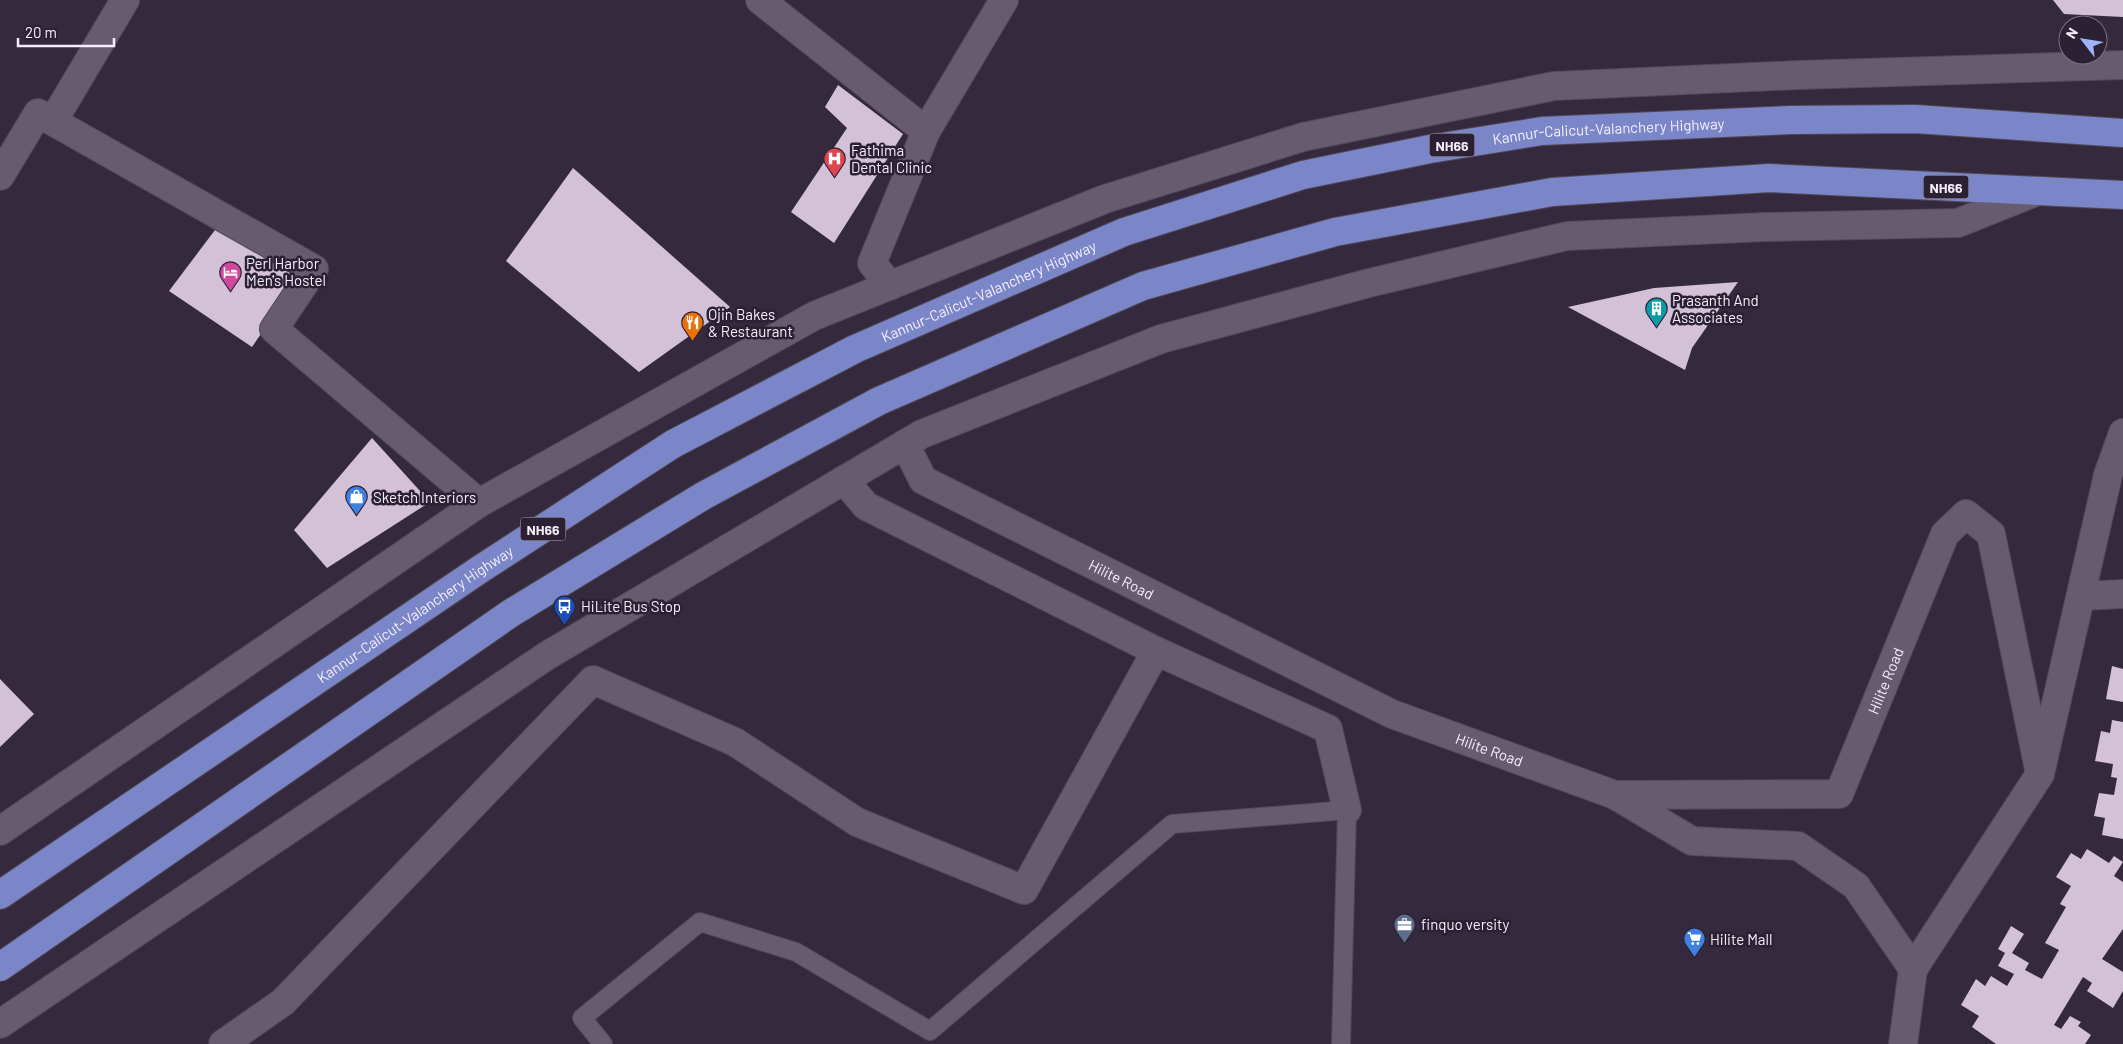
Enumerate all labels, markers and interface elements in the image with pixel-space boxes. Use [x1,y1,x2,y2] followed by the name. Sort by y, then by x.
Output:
[18,15,114,47] scale bar
[2058,15,2108,65] north arrow
[25,23,57,41] text: 20 m
[2062,25,2081,41] text: N
[1491,114,1725,148] street label: Kannur-Calicut-Valanchery Highway
[1430,134,1474,156] road number: NH66
[851,141,932,176] place label: Fathima Dental Clinic
[823,147,847,178] hospital icon: Fathima Dental Clinic
[1924,176,1968,198] road number: NH66
[878,236,1099,346] street label: Kannur-Calicut-Valanchery Highway
[246,254,326,289] place label: Perl Harbor Men's Hostel
[218,260,242,291] hotel icon: Perl Harbor Men's Hostel
[1672,291,1759,326] place label: Prasanth And Associates
[1644,297,1668,328] building icon: Prasanth And Associates
[708,305,793,340] place label: Ojin Bakes & Restaurant
[680,311,704,342] restaurant icon: Ojin Bakes & Restaurant
[345,485,369,516] shop icon: Sketch Interiors
[373,488,476,506] place label: Sketch Interiors
[520,518,566,540] road number: NH66
[313,541,516,686] street label: Kannur-Calicut-Valanchery Highway
[1086,555,1157,603] street label: Hilite Road
[553,594,577,625] bus stop icon: HiLite Bus Stop
[581,597,681,615] place label: HiLite Bus Stop
[1864,645,1907,717] street label: Hilite Road
[1453,729,1526,770] street label: Hilite Road
[1393,912,1417,943] office icon: finquo versity
[1421,915,1510,933] place label: finquo versity
[1682,927,1706,958] supermarket icon: Hilite Mall
[1710,930,1772,948] place label: Hilite Mall

